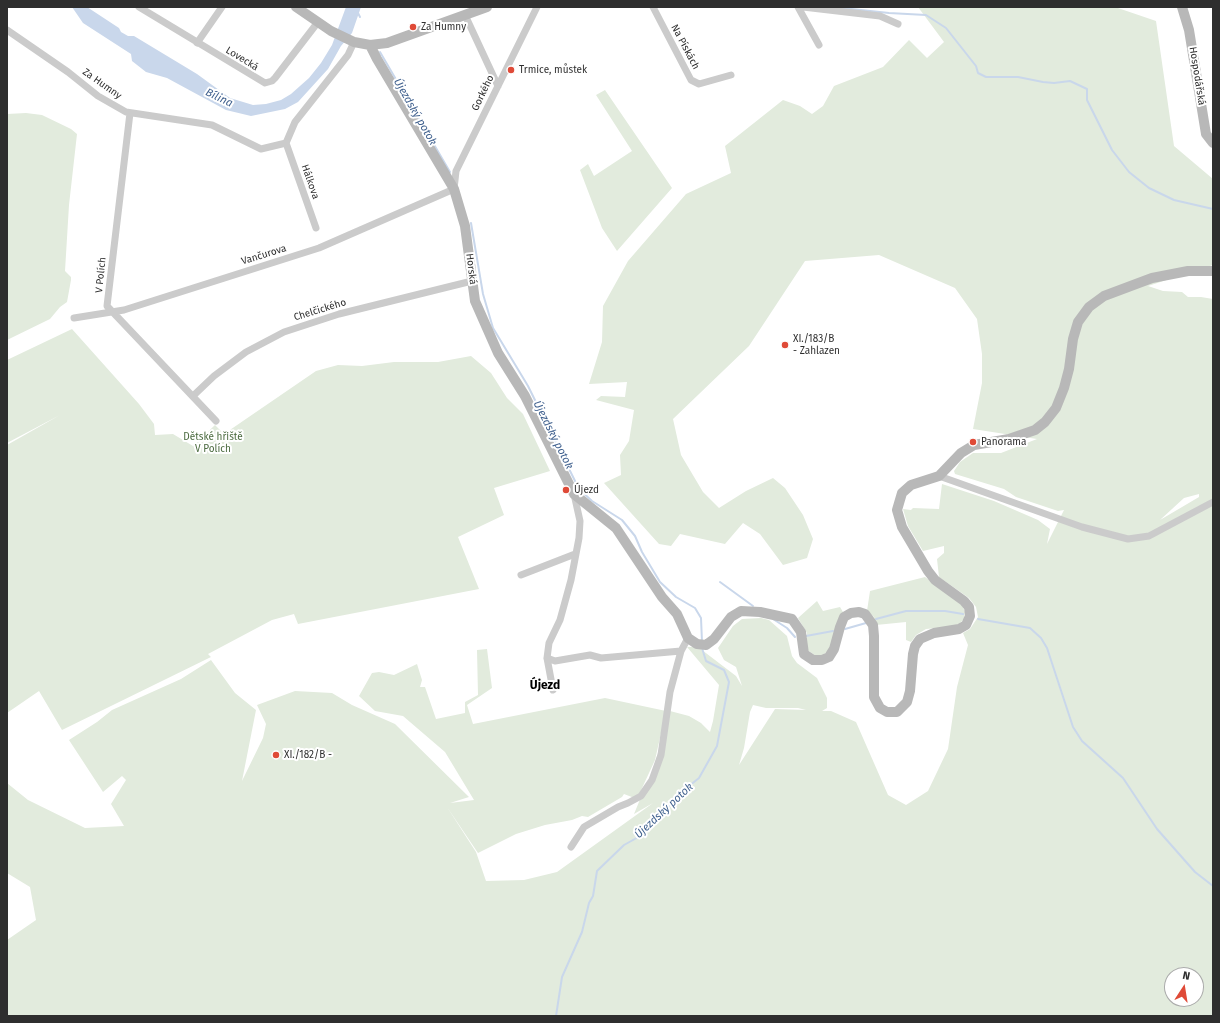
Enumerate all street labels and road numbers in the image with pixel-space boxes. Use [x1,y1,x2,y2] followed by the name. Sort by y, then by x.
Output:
[668,22,702,72] street label: Na Pískách
[223,45,261,73] street label: Lovecká
[1186,46,1208,106] street label: Hospodářská
[80,66,124,102] street label: Za Humny
[469,73,497,113] street label: Gorkého
[298,163,322,201] street label: Hálkova
[240,242,288,268] street label: Vančurova
[463,253,479,285] street label: Horská
[93,256,109,294] street label: V Polích
[292,296,348,324] street label: Chelčického

